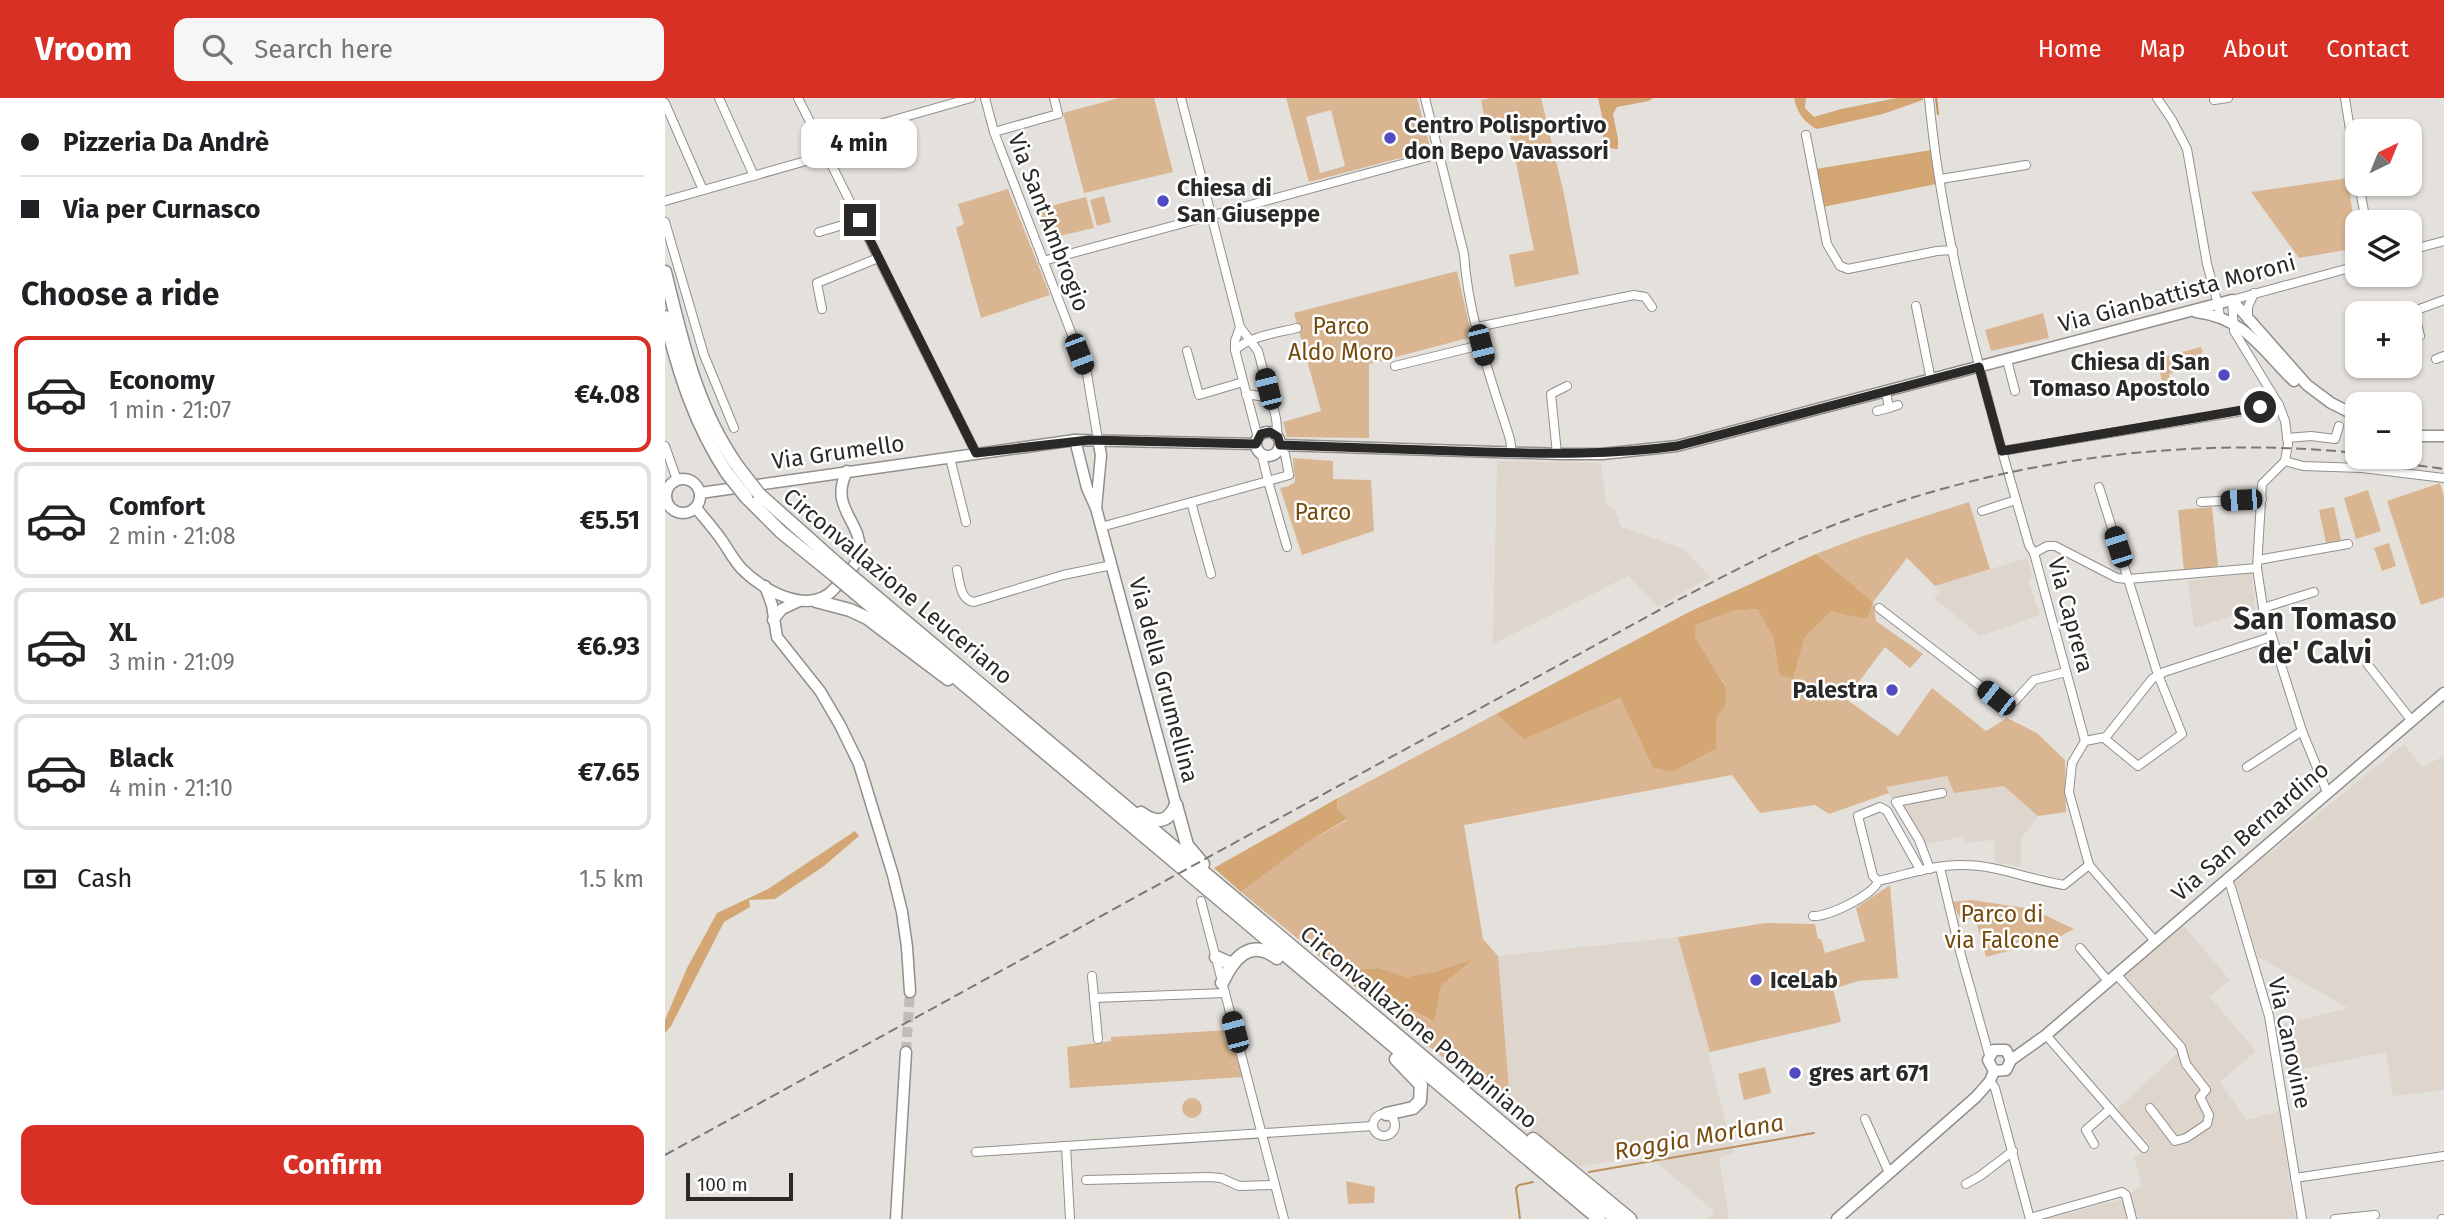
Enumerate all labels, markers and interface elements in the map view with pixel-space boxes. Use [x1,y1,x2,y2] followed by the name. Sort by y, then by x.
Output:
[174,18,664,81] search box
[35,29,132,69] text: Vroom
[198,30,236,68] icon: search
[254,34,393,65] text: Search here
[2038,35,2102,63] text: Home
[2140,35,2186,63] text: Map
[2224,35,2288,63] text: About
[2326,35,2409,63] text: Contact
[1404,111,1609,165] place label: Centro Polisportivo don Bepo Vavassori
[802,118,918,167] callout: 4 min
[2345,119,2422,196] north arrow
[2345,119,2422,469] map controls
[63,127,269,158] text: Pizzeria Da Andrè
[830,129,888,157] text: 4 min
[1002,129,1096,315] street label: Via Sant'Ambrogio
[1382,130,1398,146] marker: Centro Polisportivo don Bepo Vavassori
[1177,174,1320,228] place label: Chiesa di San Giuseppe
[1155,193,1171,209] marker: Chiesa di San Giuseppe
[63,194,261,225] text: Via per Curnasco
[844,204,876,236] route end
[2345,210,2422,287] button: layers
[2055,248,2299,338] street label: Via Gianbattista Moroni
[21,275,219,313] text: Choose a ride
[2345,301,2422,378] button: +
[1288,312,1394,366] park label: Parco Aldo Moro
[1466,322,1497,368] car
[1062,331,1097,377] car
[2030,348,2210,402] place label: Chiesa di San Tomaso Apostolo
[25,363,88,426] icon: car
[109,365,215,396] text: Economy
[1253,366,1284,412] car
[2216,367,2232,383] marker: Chiesa di San Tomaso Apostolo
[575,379,640,410] text: €4.08
[2244,391,2276,423] route start
[2345,392,2422,469] button: −
[109,396,231,424] text: 1 min · 21:07
[770,429,906,475] street label: Via Grumello
[778,482,1018,690] street label: Circonvallazione Leuceriano
[2220,488,2263,512] car
[25,489,88,552] icon: car
[109,491,205,522] text: Comfort
[1295,498,1351,526] park label: Parco
[580,505,640,536] text: €5.51
[109,522,236,550] text: 2 min · 21:08
[2102,524,2135,570] car
[2042,554,2100,676] street label: Via Caprera
[1123,574,1205,786] street label: Via della Grumellina
[2233,601,2397,671] district label: San Tomaso de' Calvi
[25,615,88,678] icon: car
[109,617,137,648] text: XL
[577,631,640,662] text: €6.93
[109,648,235,676] text: 3 min · 21:09
[1793,676,1878,704] place label: Palestra
[1973,677,2020,719] car
[1884,682,1900,698] marker: Palestra
[25,741,88,804] icon: car
[109,743,174,774] text: Black
[2166,755,2334,907] street label: Via San Bernardino
[578,757,640,788] text: €7.65
[109,774,233,802] text: 4 min · 21:10
[21,860,59,898] icon: cash
[77,863,133,894] text: Cash
[579,865,644,893] text: 1.5 km
[1944,900,2060,954] park label: Parco di via Falcone
[1295,919,1543,1135] street label: Circonvallazione Pompiniano
[1770,966,1838,994] place label: IceLab
[1748,972,1764,988] marker: IceLab
[2262,975,2318,1111] street label: Via Canovine
[1220,1009,1251,1055] car
[1809,1059,1929,1087] place label: gres art 671
[1787,1065,1803,1081] marker: gres art 671
[1612,1108,1786,1166] water label: Roggia Morlana
[21,1125,644,1205] button: Confirm
[686,1170,793,1202] scale bar
[697,1173,748,1196] text: 100 m

